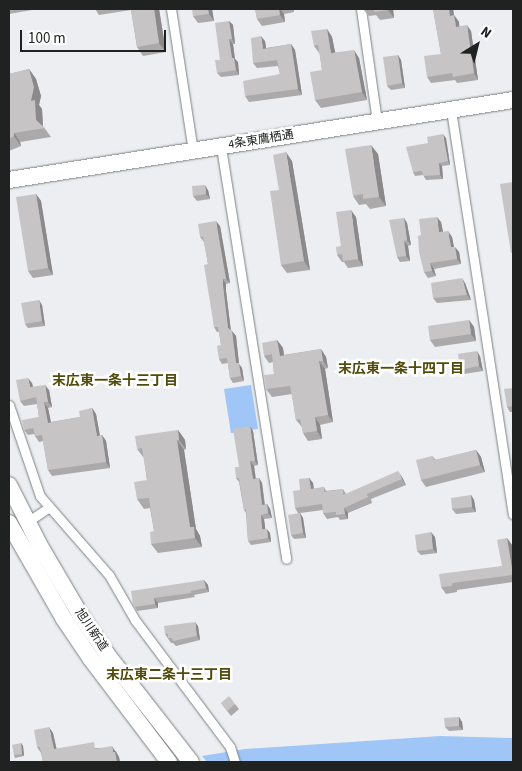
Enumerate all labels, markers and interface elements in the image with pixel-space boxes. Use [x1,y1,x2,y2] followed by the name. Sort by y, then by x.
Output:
[22,20,169,52] scale bar
[452,20,502,70] north arrow
[476,22,495,44] text: N
[28,28,66,49] text: 100 m
[227,128,295,152] street label: 4条東鷹栖通
[338,361,464,377] district label: 末広東一条十四丁目
[52,373,178,389] district label: 末広東一条十三丁目
[72,606,110,654] street label: 旭川新道
[106,667,232,683] district label: 末広東二条十三丁目

